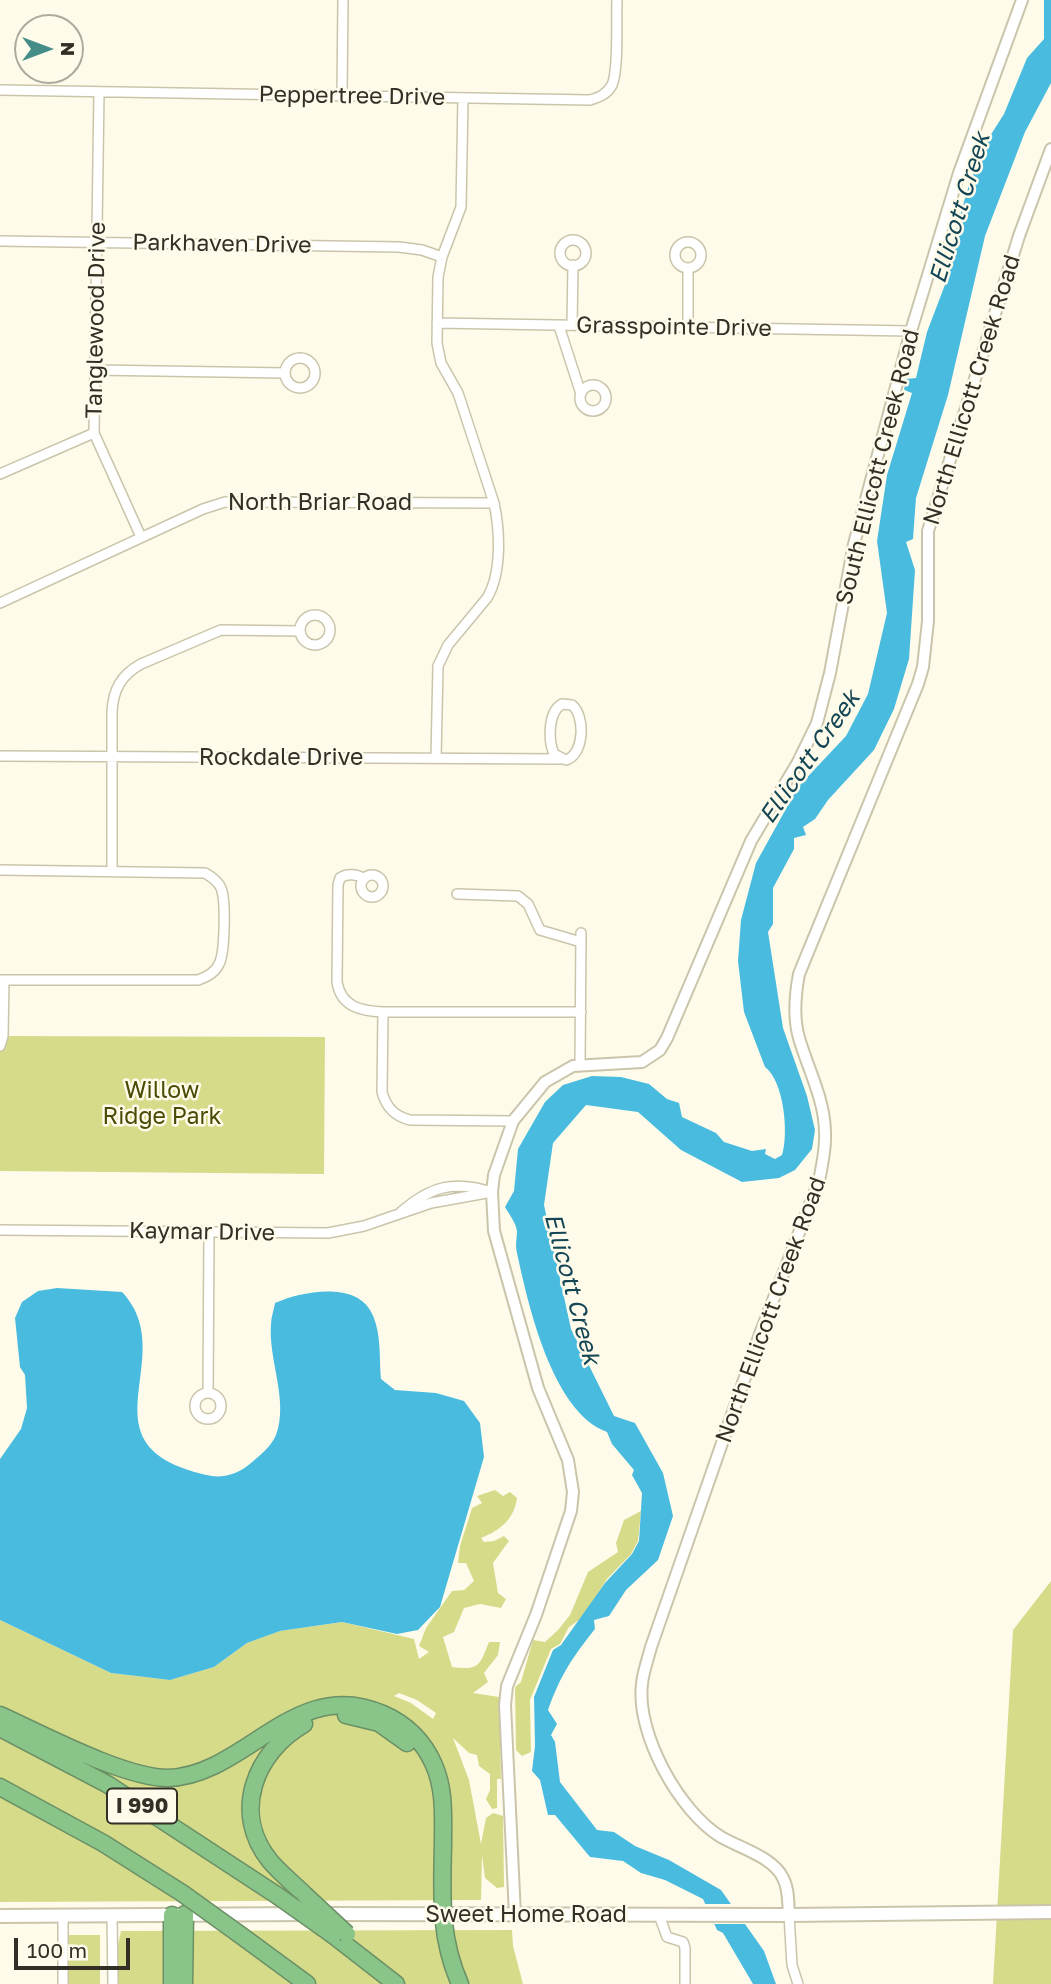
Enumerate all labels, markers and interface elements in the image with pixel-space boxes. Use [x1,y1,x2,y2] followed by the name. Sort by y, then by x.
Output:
[14,14,84,84] north arrow
[57,42,80,56] text: N
[258,81,446,111] street label: Peppertree Drive
[923,129,997,287] water label: Ellicott Creek
[80,221,112,419] street label: Tanglewood Drive
[132,229,312,259] street label: Parkhaven Drive
[918,252,1026,528] street label: North Ellicott Creek Road
[576,311,772,343] street label: Grasspointe Drive
[830,326,926,608] street label: South Ellicott Creek Road
[228,489,412,517] street label: North Briar Road
[754,685,866,829] water label: Ellicott Creek
[199,744,363,772] street label: Rockdale Drive
[103,1077,221,1131] park label: Willow Ridge Park
[710,1173,832,1447] street label: North Ellicott Creek Road
[538,1210,606,1368] water label: Ellicott Creek
[129,1217,275,1247] street label: Kaymar Drive
[107,1788,177,1824] road number: I 990
[425,1901,627,1929] street label: Sweet Home Road
[18,1924,133,1968] scale bar
[27,1937,87,1963] text: 100 m

